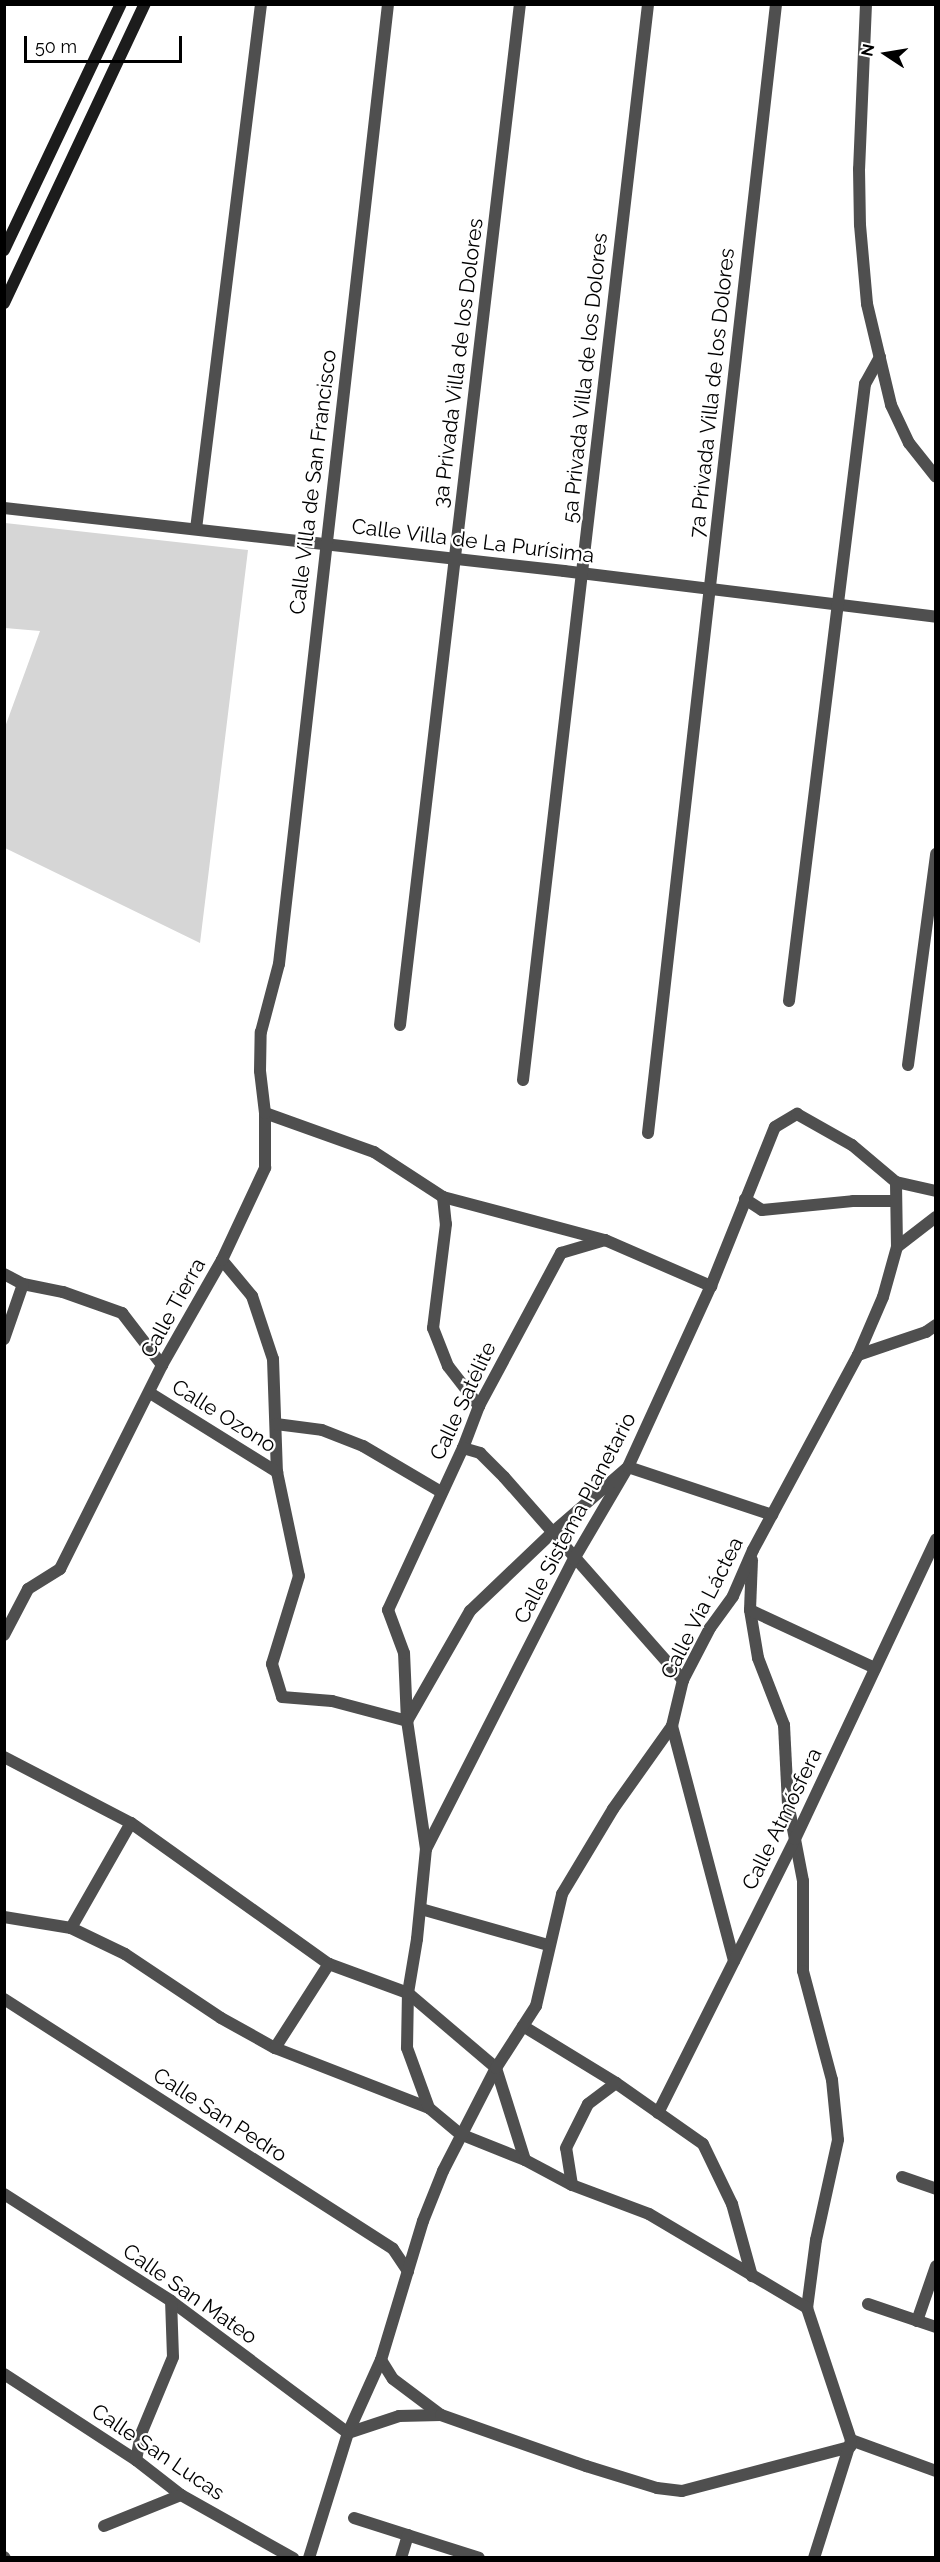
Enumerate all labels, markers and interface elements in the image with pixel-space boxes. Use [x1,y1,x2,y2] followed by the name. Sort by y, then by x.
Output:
[27,24,184,62] scale bar
[856,24,916,84] north arrow
[35,36,77,57] text: 50 m
[857,42,878,58] text: N
[428,217,488,509] street label: 3a Privada Villa de los Dolores
[557,231,613,525] street label: 5a Privada Villa de los Dolores
[684,246,740,540] street label: 7a Privada Villa de los Dolores
[284,348,342,616] street label: Calle Villa de San Francisco
[350,514,596,568] street label: Calle Villa de La Purísima
[135,1253,211,1363] street label: Calle Tierra
[425,1338,501,1464] street label: Calle Satélite
[167,1374,281,1458] street label: Calle Ozono
[509,1408,641,1628] street label: Calle Sistema Planetario
[655,1533,749,1683] street label: Calle Vía Láctea
[737,1744,827,1894] street label: Calle Atmósfera
[148,2062,292,2168] street label: Calle San Pedro
[118,2238,262,2350] street label: Calle San Mateo
[87,2398,229,2506] street label: Calle San Lucas

